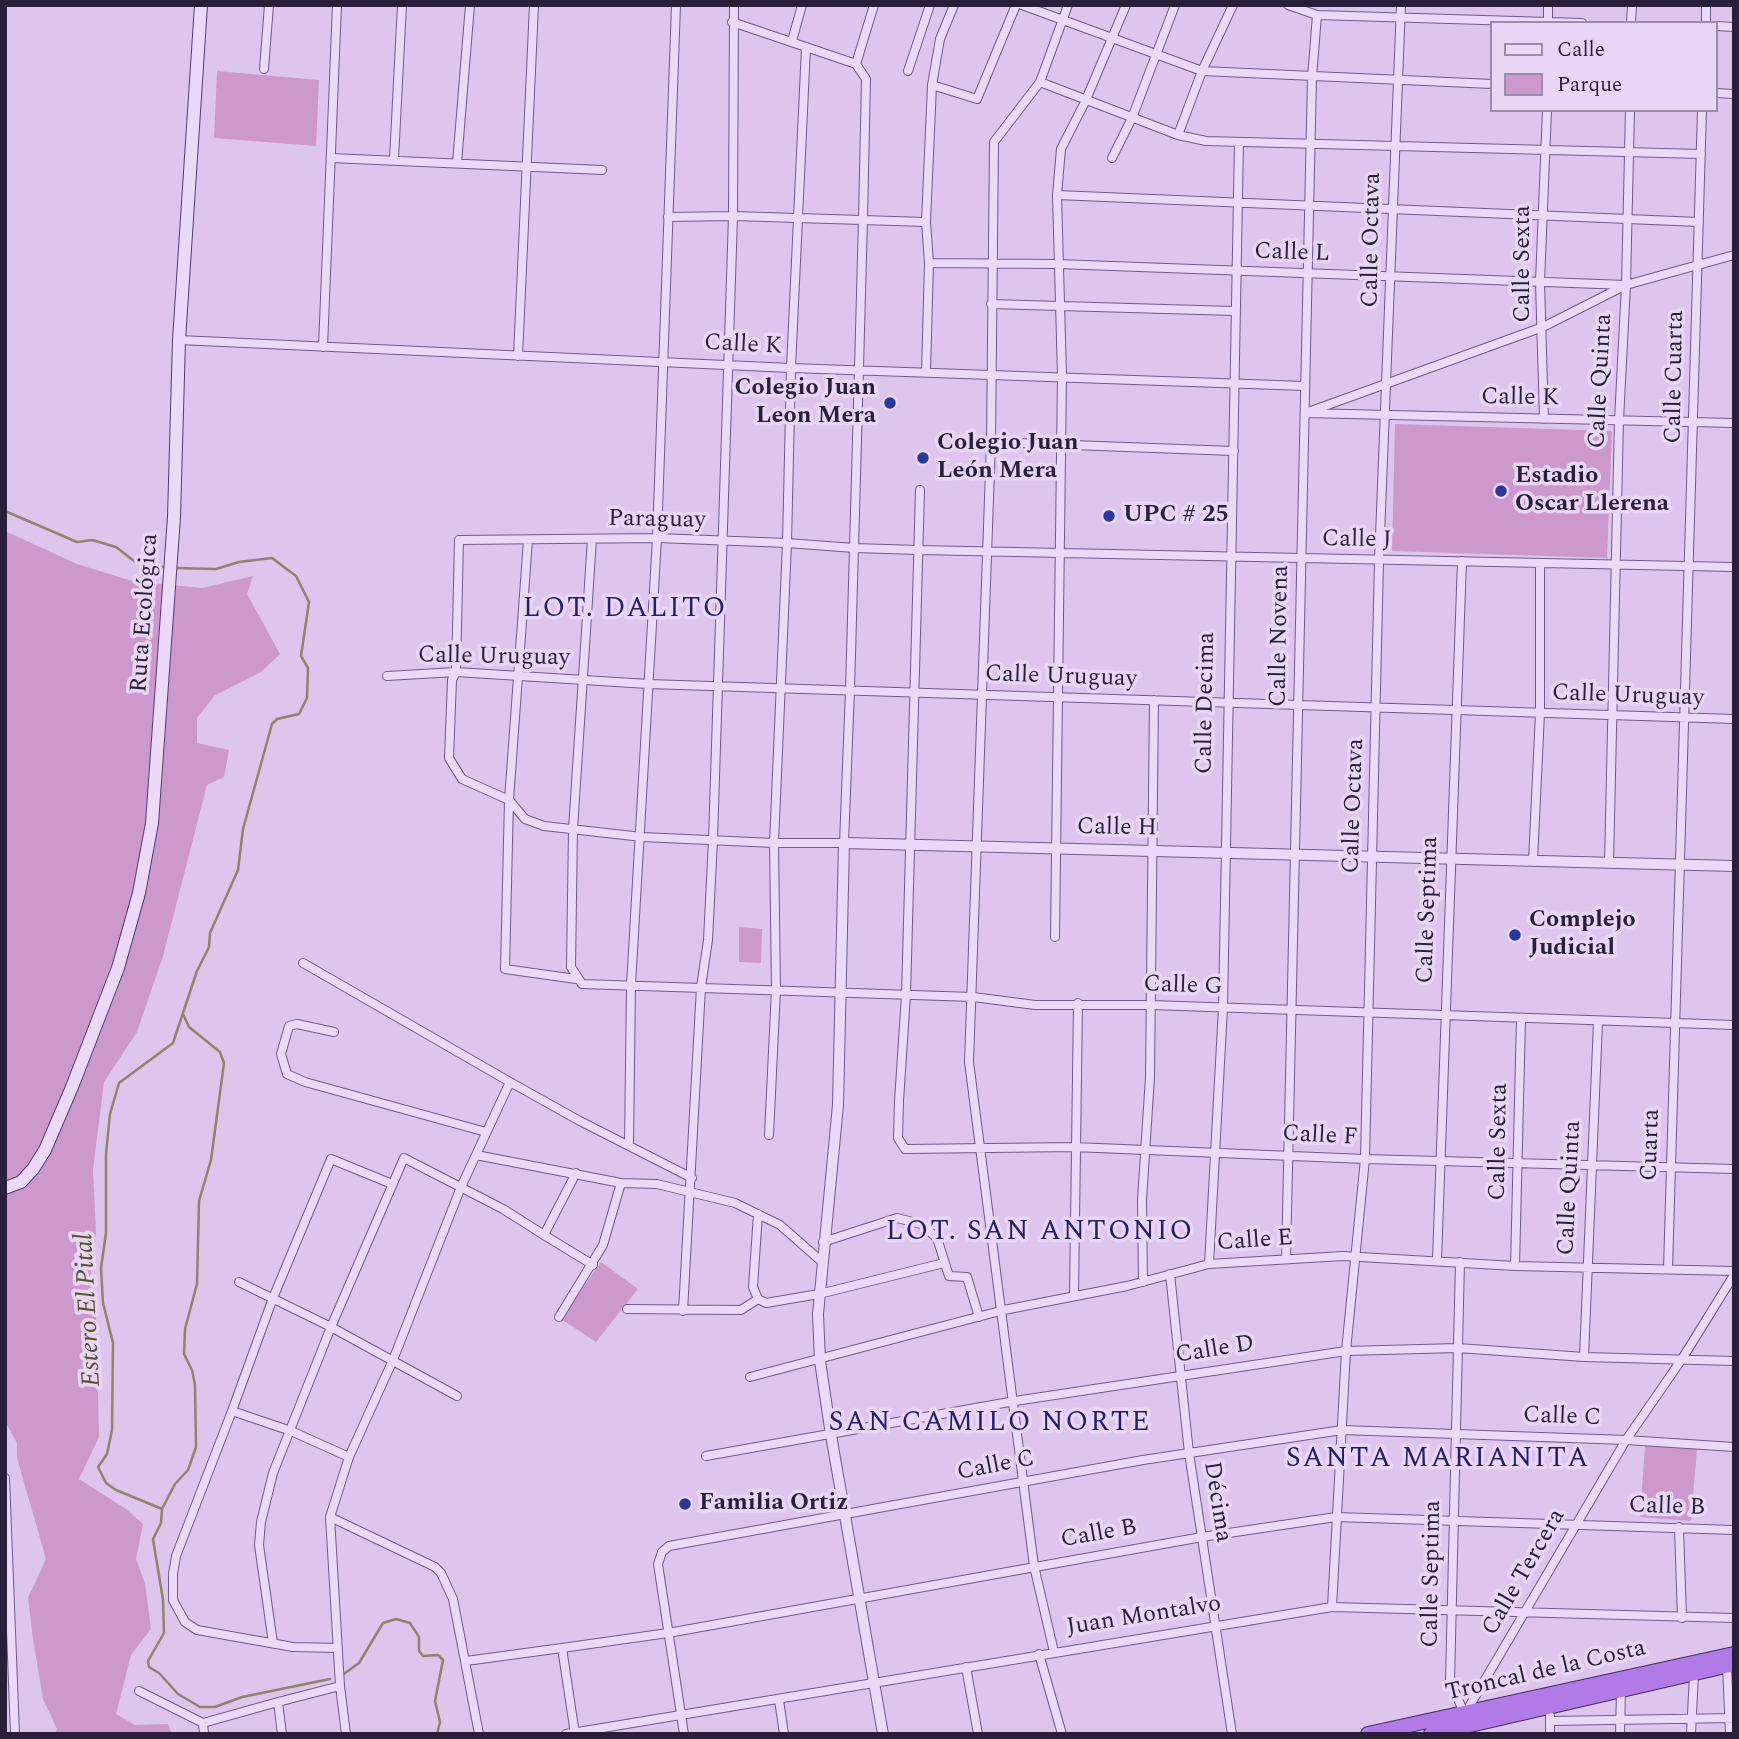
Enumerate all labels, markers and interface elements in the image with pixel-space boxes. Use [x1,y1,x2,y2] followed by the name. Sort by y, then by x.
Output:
[1490,21,1718,112] legend
[1557,34,1605,66] text: Calle
[1557,69,1622,101] text: Parque
[1357,172,1389,308] street label: Calle Octava
[1510,205,1538,323] street label: Calle Sexta
[1254,238,1330,270] street label: Calle L
[1660,310,1692,444] street label: Calle Cuarta
[1584,313,1620,449] street label: Calle Quinta
[703,330,783,362] street label: Calle K
[734,375,876,431] place label: Colegio Juan Leon Mera
[1481,384,1559,414] street label: Calle K
[882,395,898,411] marker: Colegio Juan Leon Mera
[937,430,1079,486] place label: Colegio Juan León Mera
[915,450,931,466] marker: Colegio Juan León Mera
[1515,463,1669,519] place label: Estadio Oscar Llerena
[1493,483,1509,499] marker: Estadio Oscar Llerena
[1123,502,1229,530] place label: UPC # 25
[608,506,706,536] street label: Paraguay
[1101,508,1117,524] marker: UPC # 25
[1322,526,1392,556] street label: Calle J
[126,532,166,694] street label: Ruta Ecológica
[1265,565,1297,707] street label: Calle Novena
[524,594,726,628] district label: LOT. DALITO
[1191,632,1223,774] street label: Calle Decima
[418,642,570,674] street label: Calle Uruguay
[984,661,1138,695] street label: Calle Uruguay
[1551,680,1705,714] street label: Calle Uruguay
[1338,738,1372,874] street label: Calle Octava
[1077,814,1157,844] street label: Calle H
[1412,836,1446,984] street label: Calle Septima
[1529,907,1636,963] place label: Complejo Judicial
[1507,927,1523,943] marker: Complejo Judicial
[1143,971,1223,1003] street label: Calle G
[1485,1083,1515,1201] street label: Calle Sexta
[1636,1108,1668,1182] street label: Cuarta
[1553,1120,1589,1256] street label: Calle Quinta
[1282,1121,1358,1153] street label: Calle F
[888,1217,1192,1251] district label: LOT. SAN ANTONIO
[1216,1225,1294,1259] street label: Calle E
[70,1232,110,1388] water label: Estero El Pital
[1174,1331,1256,1371] street label: Calle D
[1522,1402,1602,1434] street label: Calle C
[830,1408,1150,1442] district label: SAN CAMILO NORTE
[1288,1444,1588,1478] district label: SANTA MARIANITA
[955,1445,1037,1489] street label: Calle C
[1195,1460,1237,1544] street label: Décima
[699,1490,848,1518] place label: Familia Ortiz
[1628,1492,1706,1524] street label: Calle B
[677,1496,693,1512] marker: Familia Ortiz
[1417,1500,1449,1648] street label: Calle Septima
[1477,1505,1573,1641] street label: Calle Tercera
[1059,1514,1139,1556] street label: Calle B
[1065,1591,1223,1643] street label: Juan Montalvo
[1443,1635,1649,1709] street label: Troncal de la Costa

